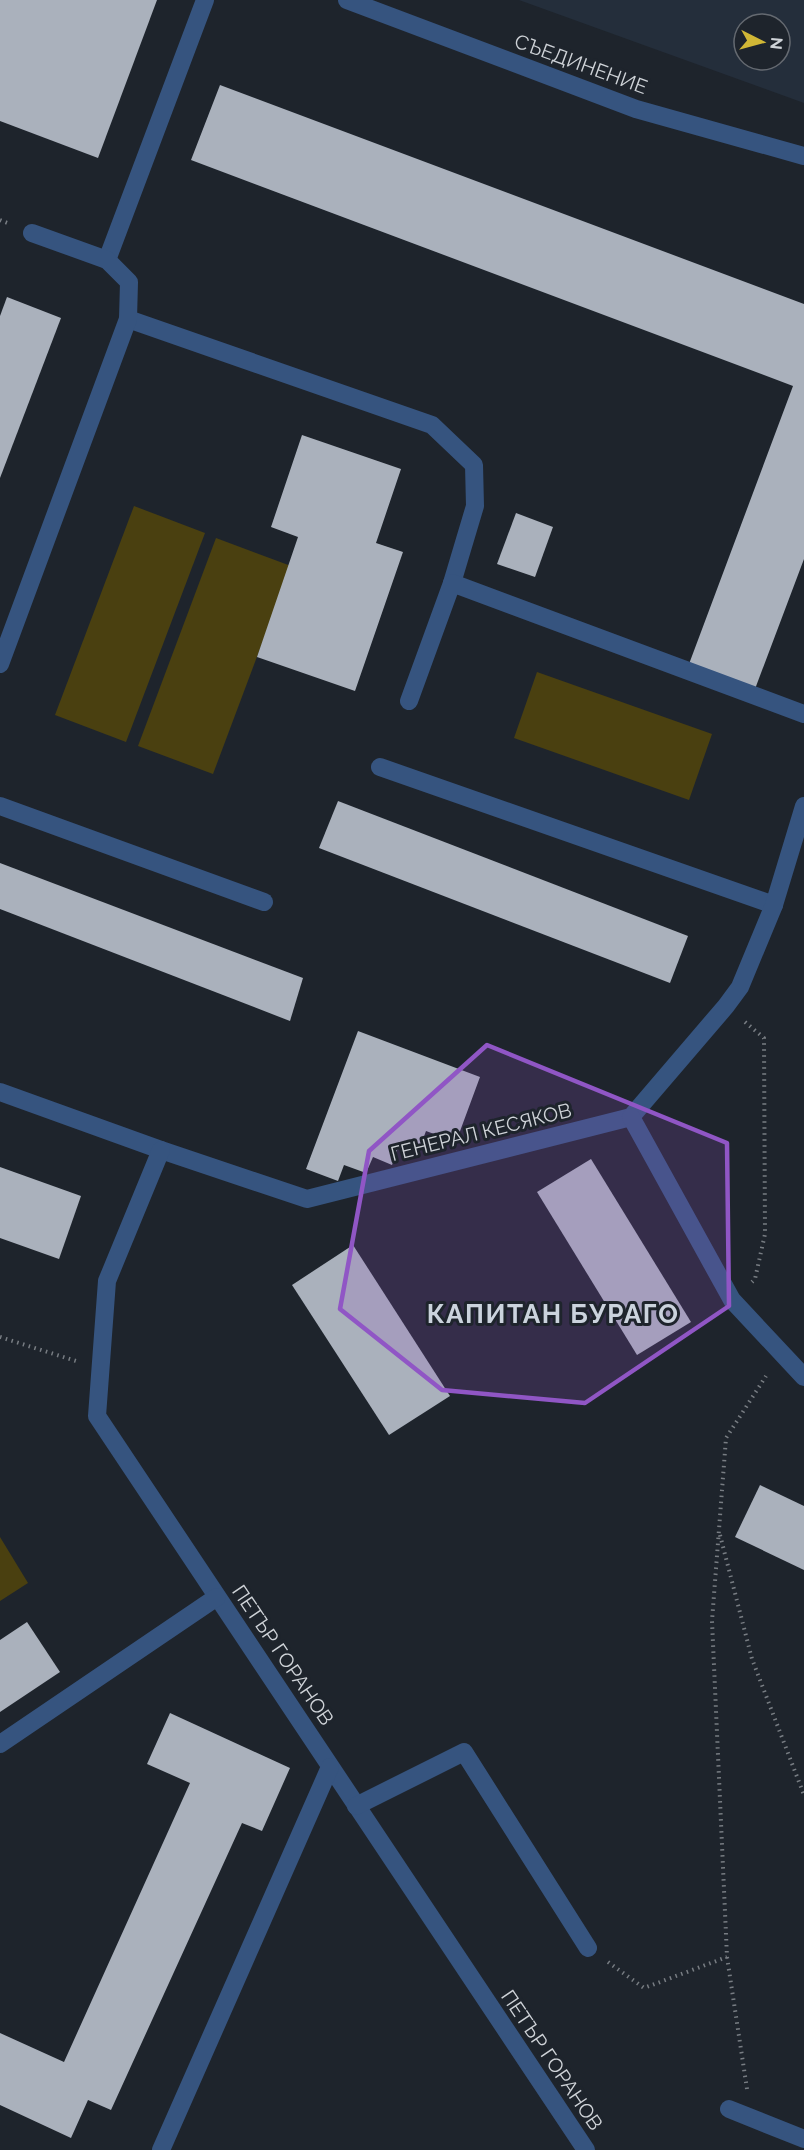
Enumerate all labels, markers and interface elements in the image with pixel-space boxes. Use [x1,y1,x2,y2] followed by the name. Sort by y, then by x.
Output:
[732,12,792,72] north arrow
[511,29,651,99] street label: СЪЕДИНЕНИЕ
[766,36,787,51] text: N
[388,1098,574,1166] street label: ГЕНЕРАЛ КЕСЯКОВ
[427,1299,679,1329] district label: КАПИТАН БУРАГО
[227,1580,339,1730] street label: ПЕТЪР ГОРАНОВ
[496,1985,608,2135] street label: ПЕТЪР ГОРАНОВ

